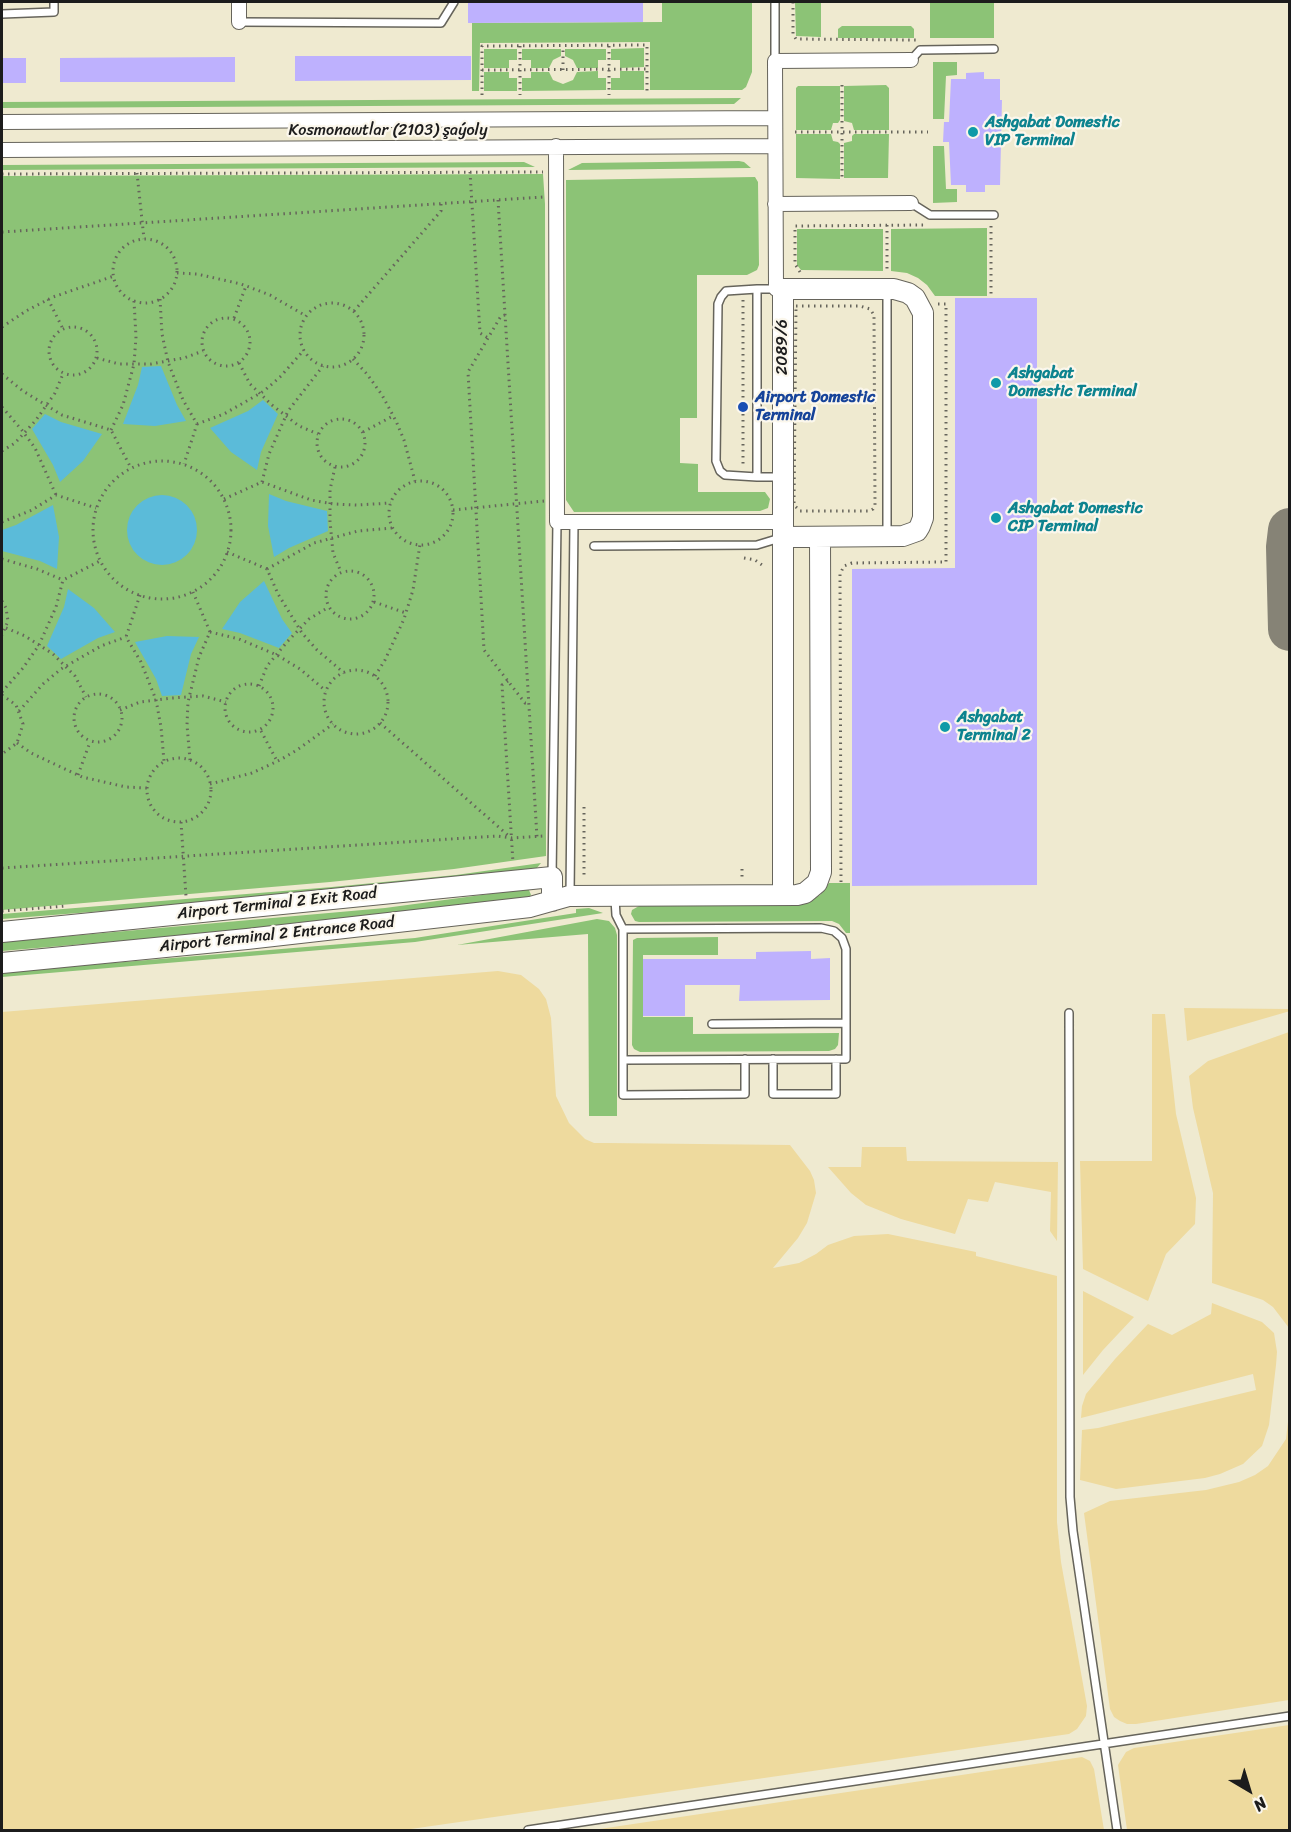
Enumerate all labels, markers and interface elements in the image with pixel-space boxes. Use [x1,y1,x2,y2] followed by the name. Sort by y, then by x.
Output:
[985,113,1120,151] place label: Ashgabat Domestic VIP Terminal
[289,121,487,141] street label: Kosmonawtlar (2103) şaýoly
[966,125,980,139] marker: Ashgabat Domestic VIP Terminal
[773,319,793,375] street label: 2089/6
[1008,364,1137,402] place label: Ashgabat Domestic Terminal
[989,376,1003,390] marker: Ashgabat Domestic Terminal
[755,388,875,426] place label: Airport Domestic Terminal
[736,400,750,414] marker: Airport Domestic Terminal
[1008,499,1143,537] place label: Ashgabat Domestic CIP Terminal
[989,511,1003,525] marker: Ashgabat Domestic CIP Terminal
[957,708,1031,746] place label: Ashgabat Terminal 2
[938,720,952,734] marker: Ashgabat Terminal 2
[176,884,378,924] street label: Airport Terminal 2 Exit Road
[159,913,395,957] street label: Airport Terminal 2 Entrance Road
[1219,1760,1279,1820] north arrow
[1247,1790,1274,1819] text: N

